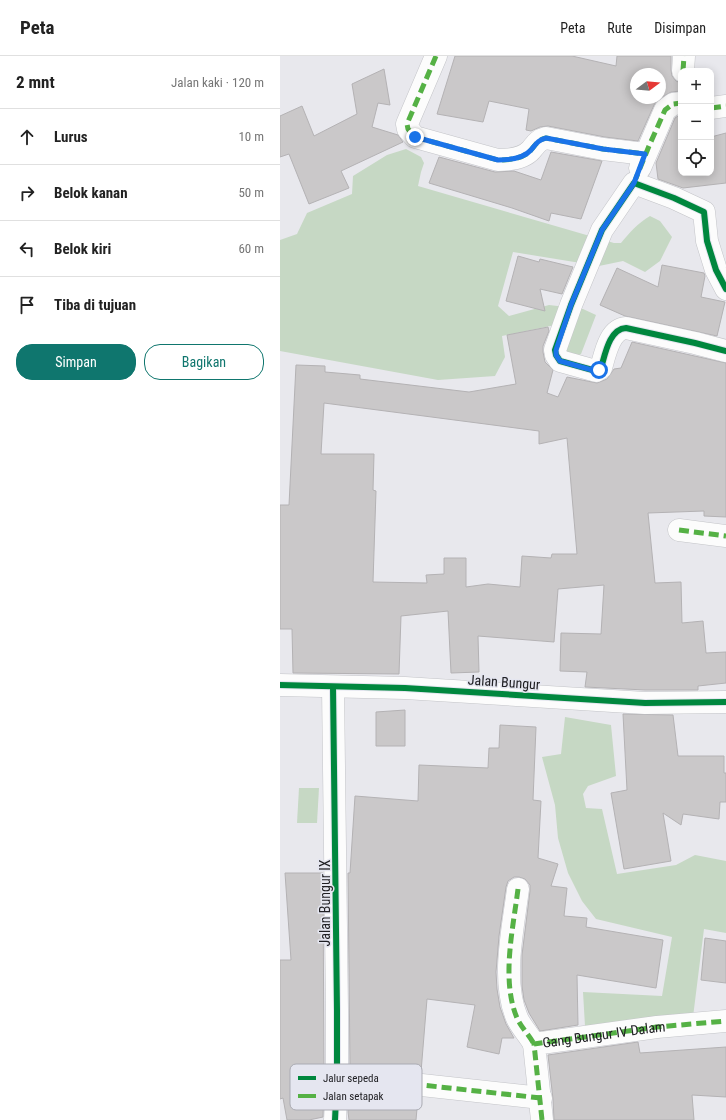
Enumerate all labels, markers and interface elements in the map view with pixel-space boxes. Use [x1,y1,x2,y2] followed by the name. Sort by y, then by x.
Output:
[20,16,55,39] text: Peta
[560,20,585,36] text: Peta
[607,20,632,36] text: Rute
[654,20,706,36] text: Disimpan
[630,68,666,104] north arrow
[678,68,714,176] map controls
[678,68,714,104] button: +
[16,72,55,92] text: 2 mnt
[171,75,264,90] text: Jalan kaki · 120 m
[678,104,714,140] button: −
[16,126,38,148] icon: ahead
[54,128,88,146] text: Lurus
[406,128,424,146] route end
[238,129,264,144] text: 10 m
[678,140,714,176] button: locate
[16,182,38,204] icon: right
[54,184,128,202] text: Belok kanan
[238,185,264,200] text: 50 m
[16,238,38,260] icon: left
[54,240,111,258] text: Belok kiri
[238,241,264,256] text: 60 m
[16,294,38,316] icon: arrive
[54,296,136,314] text: Tiba di tujuan
[16,344,136,380] button: Simpan
[144,344,264,380] button: Bagikan
[590,361,608,379] route start
[467,671,541,693] street label: Jalan Bungur
[317,859,333,947] street label: Jalan Bungur IX
[541,1018,666,1051] street label: Gang Bungur IV Dalam
[290,1064,422,1110] legend
[323,1072,379,1085] text: Jalur sepeda
[323,1090,384,1103] text: Jalan setapak

